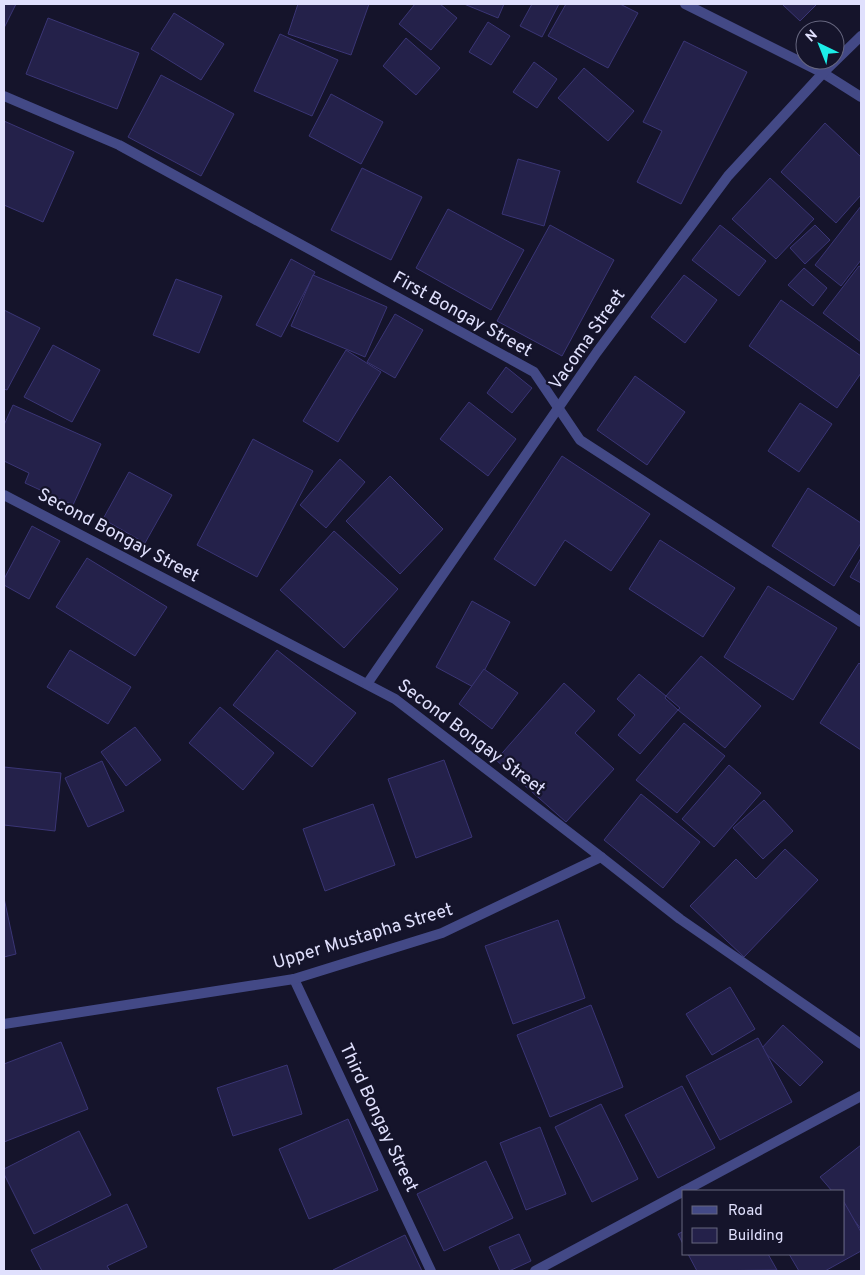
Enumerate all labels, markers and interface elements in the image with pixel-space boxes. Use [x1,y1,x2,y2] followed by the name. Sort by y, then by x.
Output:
[795,20,845,70] north arrow
[803,27,822,46] text: N
[388,267,536,363] street label: First Bongay Street
[545,285,631,395] street label: Vacoma Street
[33,484,203,588] street label: Second Bongay Street
[392,675,550,801] street label: Second Bongay Street
[270,899,456,975] street label: Upper Mustapha Street
[333,1040,423,1196] street label: Third Bongay Street
[682,1190,845,1255] legend
[728,1202,763,1221] text: Road
[728,1227,783,1246] text: Building

